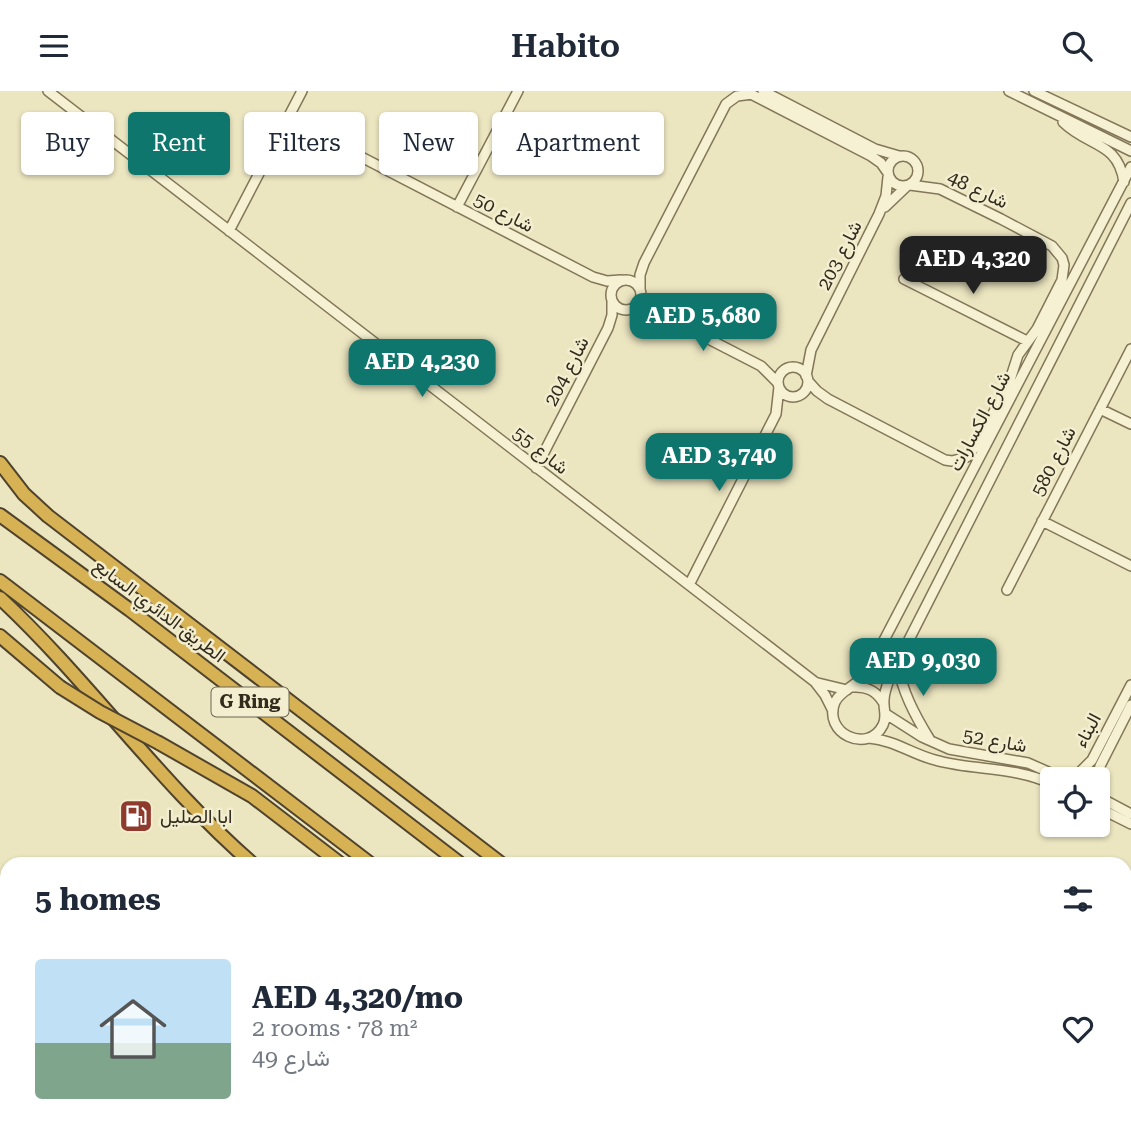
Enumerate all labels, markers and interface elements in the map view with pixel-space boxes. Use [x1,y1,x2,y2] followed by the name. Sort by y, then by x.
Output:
[35,27,73,65] icon: menu
[511,27,620,65] text: Habito
[1058,27,1096,65] icon: search
[21,112,114,175] chip: Buy
[128,112,230,175] chip: Rent
[244,112,365,175] chip: Filters
[379,112,478,175] chip: New
[492,112,664,175] chip: Apartment
[943,165,1012,214] street label: شارع 48
[469,188,538,238] street label: شارع 50
[812,217,868,294] street label: شارع 203
[893,237,1053,296] pin: AED 4,320
[916,245,1030,272] text: AED 4,320
[623,293,783,353] pin: AED 5,680
[646,302,760,329] text: AED 5,680
[539,333,595,410] street label: شارع 204
[342,339,502,399] pin: AED 4,230
[365,348,479,375] text: AED 4,230
[943,367,1016,476] street label: شارع الكسارات
[508,422,573,480] street label: شارع 55
[1026,423,1082,500] street label: شارع 580
[639,433,799,493] pin: AED 3,740
[662,442,776,469] text: AED 3,740
[87,553,230,671] street label: الطريق الدائري السابع
[843,639,1003,698] pin: AED 9,030
[866,647,980,674] text: AED 9,030
[212,687,288,717] road number: G Ring
[1069,709,1106,751] street label: البناء
[961,724,1029,758] street label: شارع 52
[1040,767,1110,837] map controls
[1040,767,1110,837] button: locate
[117,797,155,835] fuel station icon: ابا الصليل
[160,805,232,828] place label: ابا الصليل
[1059,880,1097,918] icon: filters
[35,882,161,917] text: 5 homes
[252,980,463,1015] text: AED 4,320/mo
[91,987,175,1071] icon: home
[1059,1010,1097,1048] icon: heart
[252,1015,418,1042] text: 2 rooms · 78 m²
[252,1045,330,1072] text: شارع 49

